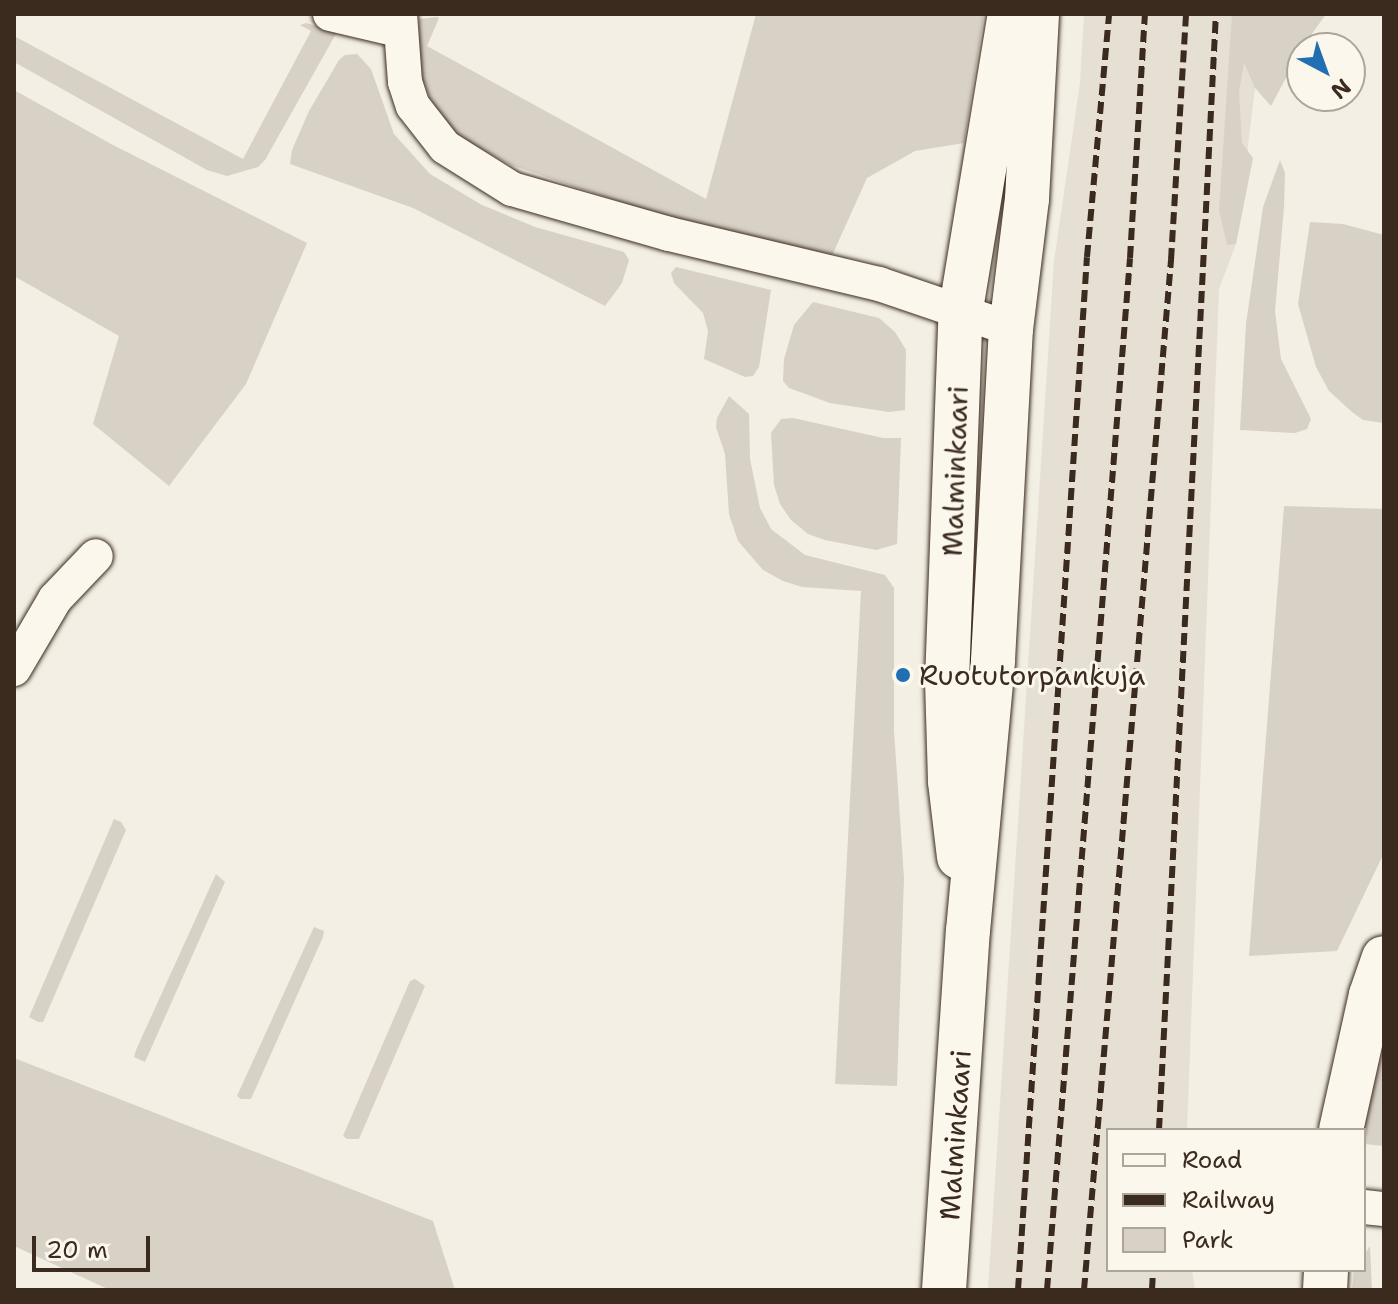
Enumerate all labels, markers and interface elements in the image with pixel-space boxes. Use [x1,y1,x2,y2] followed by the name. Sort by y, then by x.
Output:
[1286,32,1366,112] north arrow
[1325,72,1357,106] text: N
[935,385,975,557] street label: Malminkaari
[919,658,1145,692] place label: Ruotutorpankuja
[894,666,912,684] marker: Ruotutorpankuja
[932,1049,978,1221] street label: Malminkaari
[1106,1128,1366,1272] legend
[1182,1144,1242,1176] text: Road
[1182,1184,1275,1216] text: Railway
[36,1220,154,1270] scale bar
[1182,1224,1234,1256] text: Park
[46,1234,108,1266] text: 20 m

